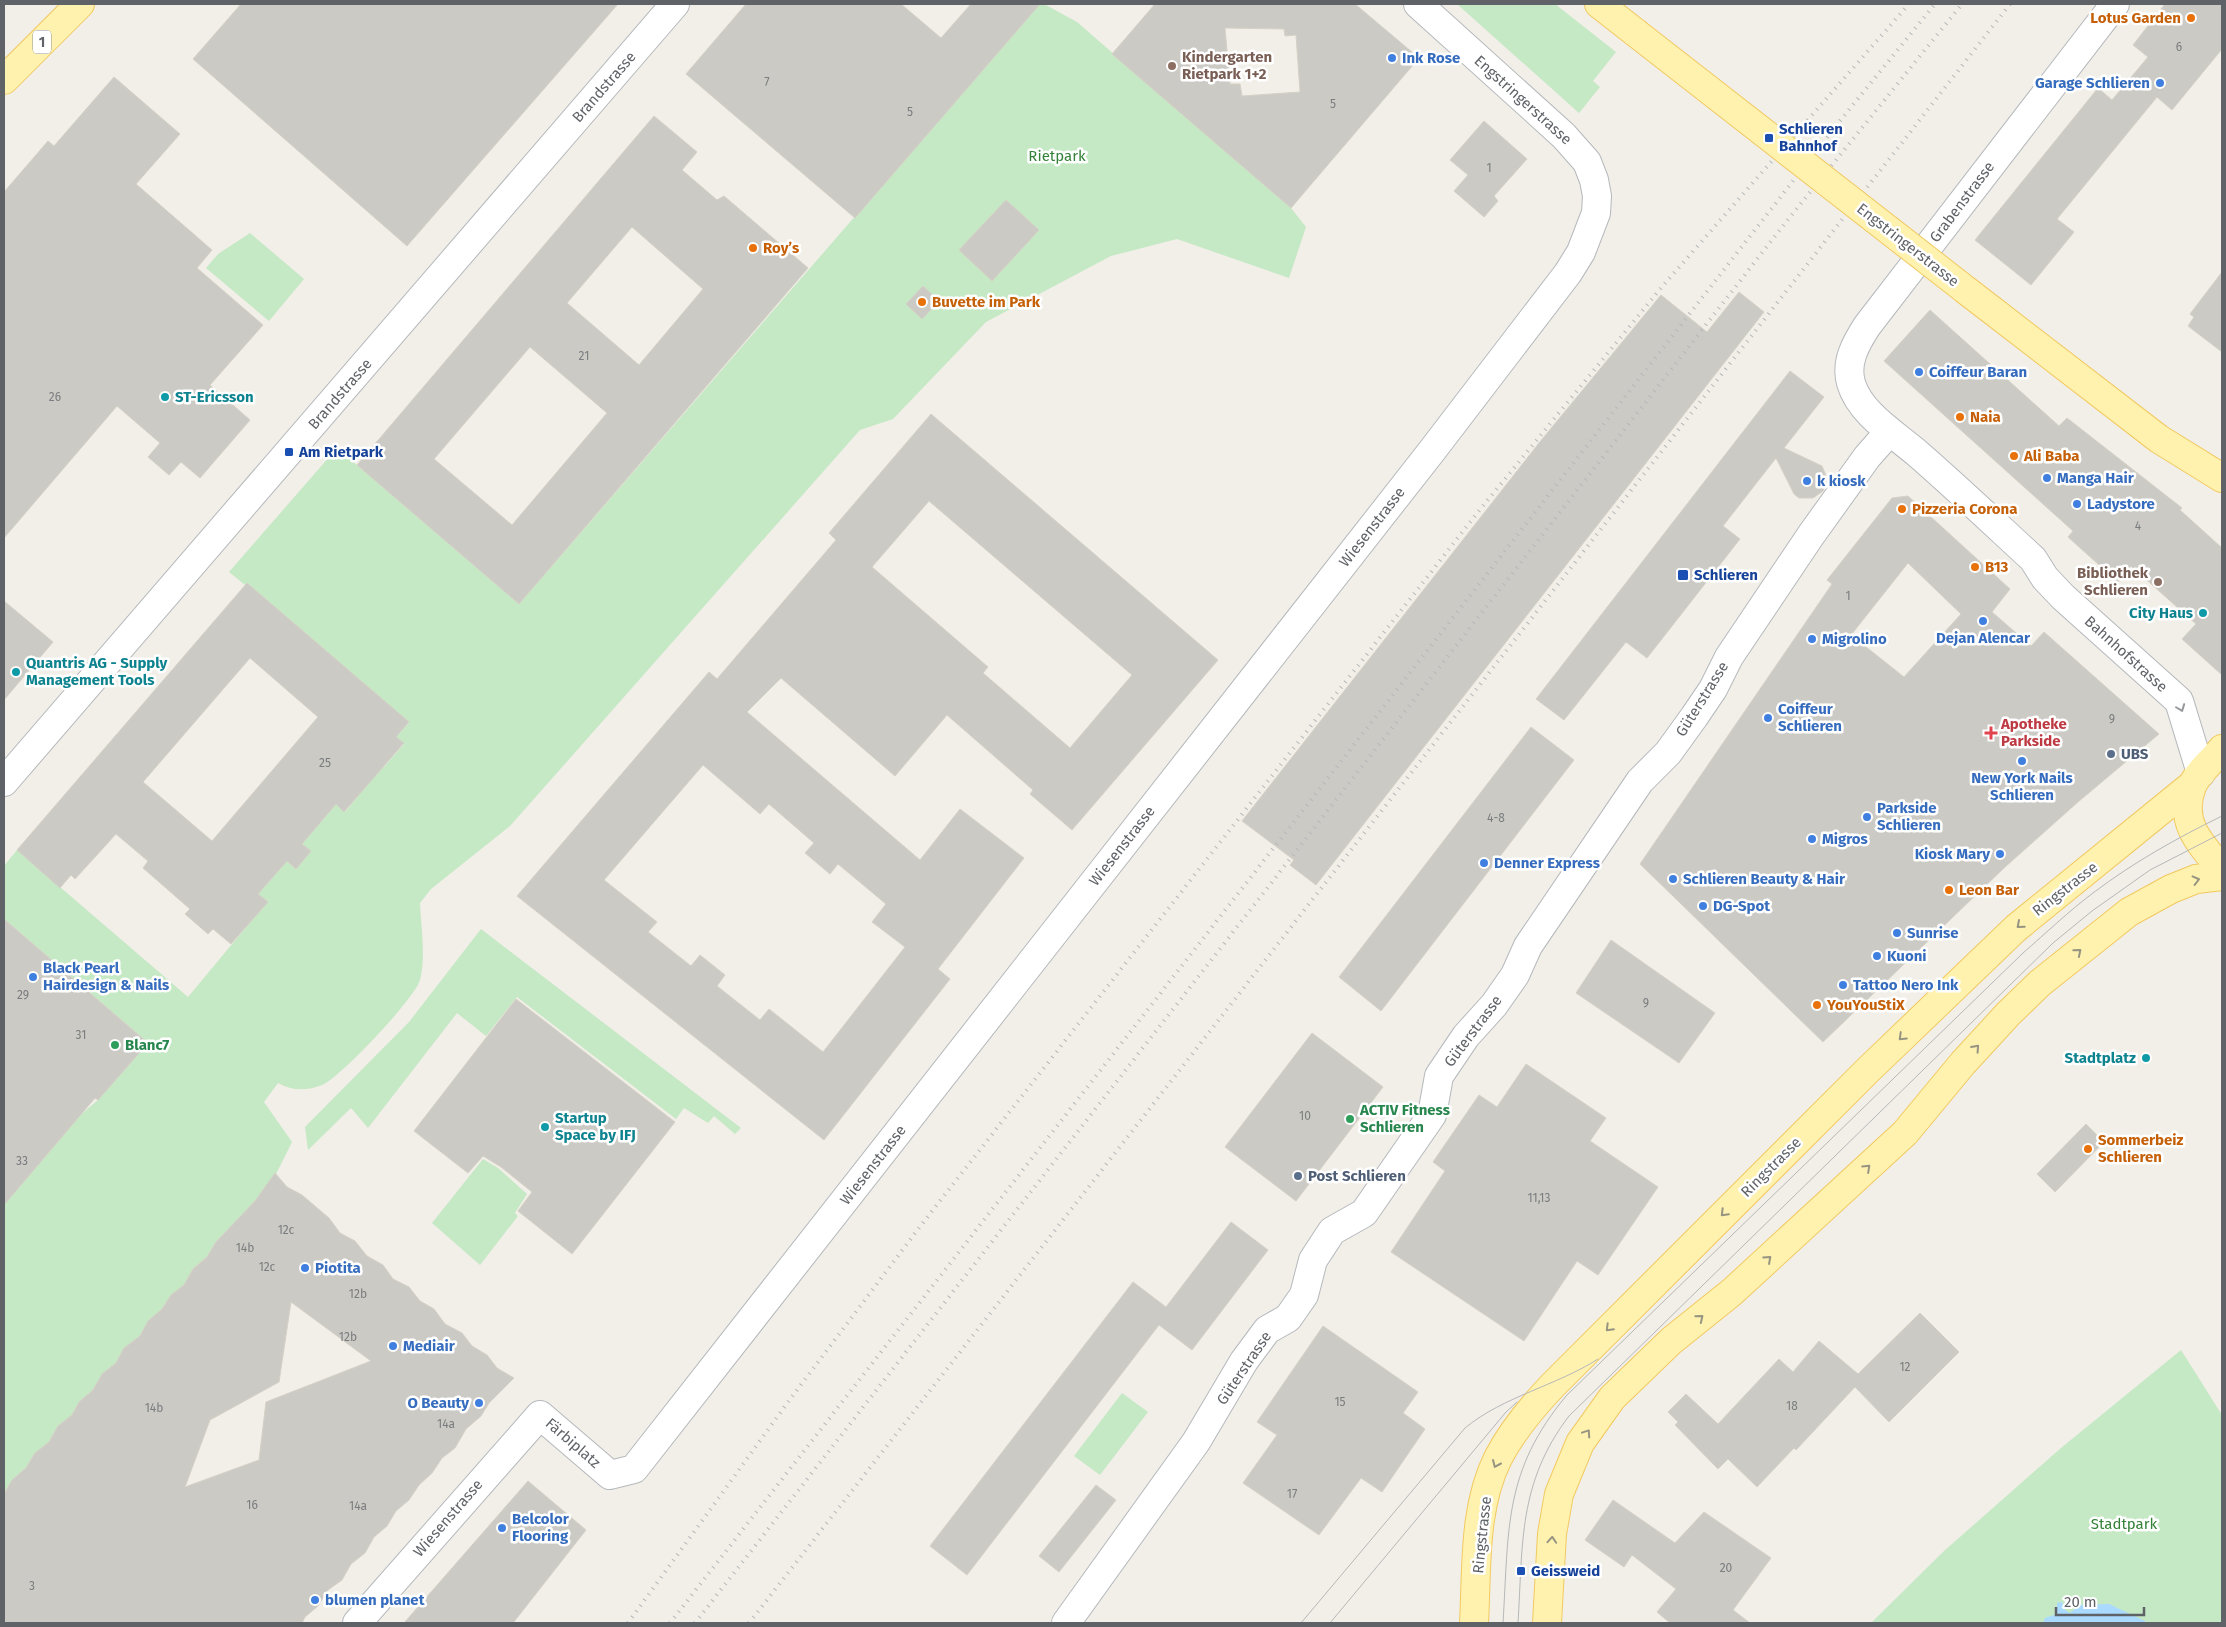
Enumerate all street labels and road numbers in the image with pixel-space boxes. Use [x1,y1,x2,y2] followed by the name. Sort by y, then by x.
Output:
[33,31,51,54] road number: 1
[568,48,640,126] street label: Brandstrasse
[1471,52,1575,148] street label: Engstringerstrasse
[1926,158,1998,246] street label: Grabenstrasse
[1853,200,1963,290] street label: Engstringerstrasse
[304,355,376,433] street label: Brandstrasse
[1335,483,1409,571] street label: Wiesenstrasse
[2081,612,2171,696] street label: Bahnhofstrasse
[1672,658,1732,740] street label: Güterstrasse
[1085,802,1159,890] street label: Wiesenstrasse
[2029,858,2101,920] street label: Ringstrasse
[1440,992,1506,1070] street label: Güterstrasse
[836,1121,910,1209] street label: Wiesenstrasse
[1737,1133,1805,1201] street label: Ringstrasse
[1213,1328,1275,1408] street label: Güterstrasse
[542,1414,604,1472] street label: Färbiplatz
[410,1476,486,1560] street label: Wiesenstrasse
[1469,1496,1495,1574] street label: Ringstrasse

